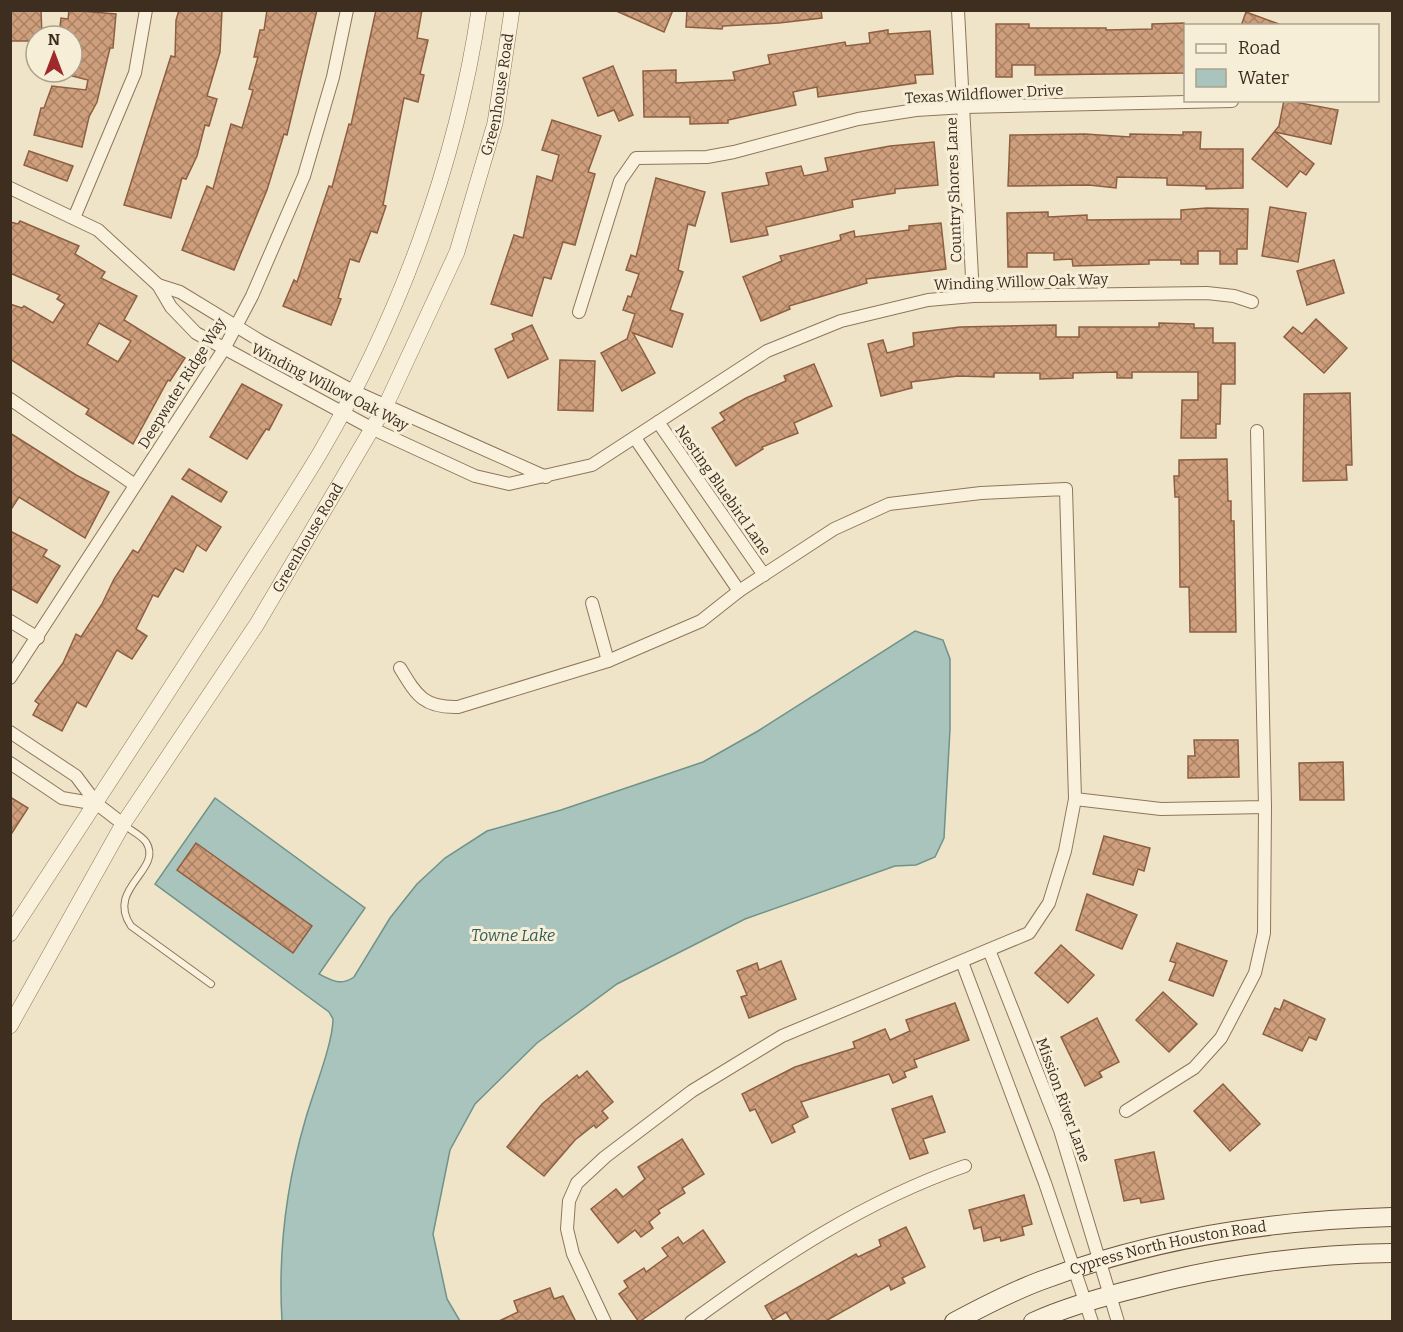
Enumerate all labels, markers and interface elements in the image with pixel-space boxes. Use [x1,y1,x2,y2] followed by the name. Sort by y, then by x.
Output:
[24,24,84,84] north arrow
[1184,24,1379,102] legend
[48,30,60,49] text: N
[477,32,517,158] street label: Greenhouse Road
[1238,37,1281,59] text: Road
[1238,67,1289,89] text: Water
[904,81,1064,107] street label: Texas Wildflower Drive
[942,117,966,263] street label: Country Shores Lane
[934,270,1109,294] street label: Winding Willow Oak Way
[134,314,230,452] street label: Deepwater Ridge Way
[248,339,412,435] street label: Winding Willow Oak Way
[671,422,775,558] street label: Nesting Bluebird Lane
[268,480,347,596] street label: Greenhouse Road
[471,926,555,945] water label: Towne Lake
[1032,1035,1094,1165] street label: Mission River Lane
[1067,1217,1267,1279] street label: Cypress North Houston Road

